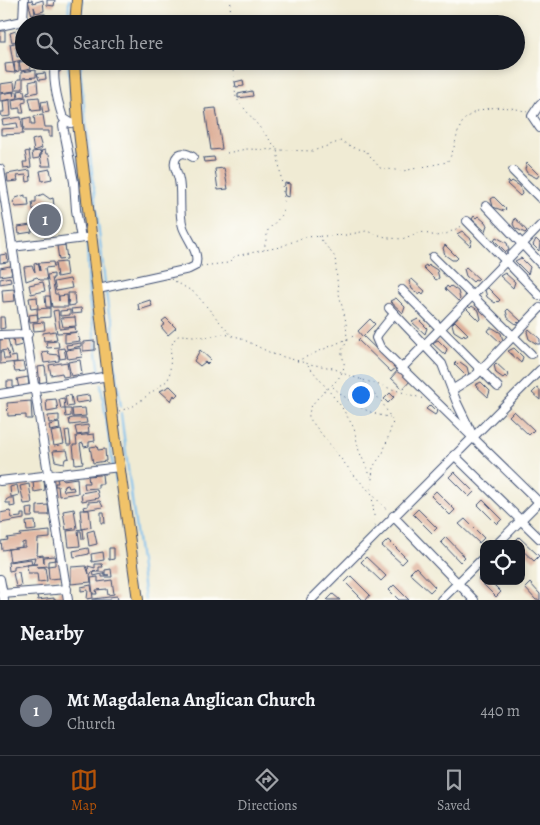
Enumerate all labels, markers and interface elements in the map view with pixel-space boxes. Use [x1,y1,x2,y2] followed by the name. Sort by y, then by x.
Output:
[15,15,525,70] search box
[33,29,61,57] icon: search
[73,30,163,56] text: Search here
[29,201,61,239] pin: 1
[348,382,374,408] your location
[480,540,525,585] map controls
[480,540,525,585] button: locate
[20,619,83,647] text: Nearby
[67,687,316,713] text: Mt Magdalena Anglican Church
[33,700,39,722] text: 1
[480,700,520,722] text: 440 m
[67,713,116,735] text: Church
[70,766,98,815] tab: Map
[237,766,297,815] tab: Directions
[437,766,470,815] tab: Saved

